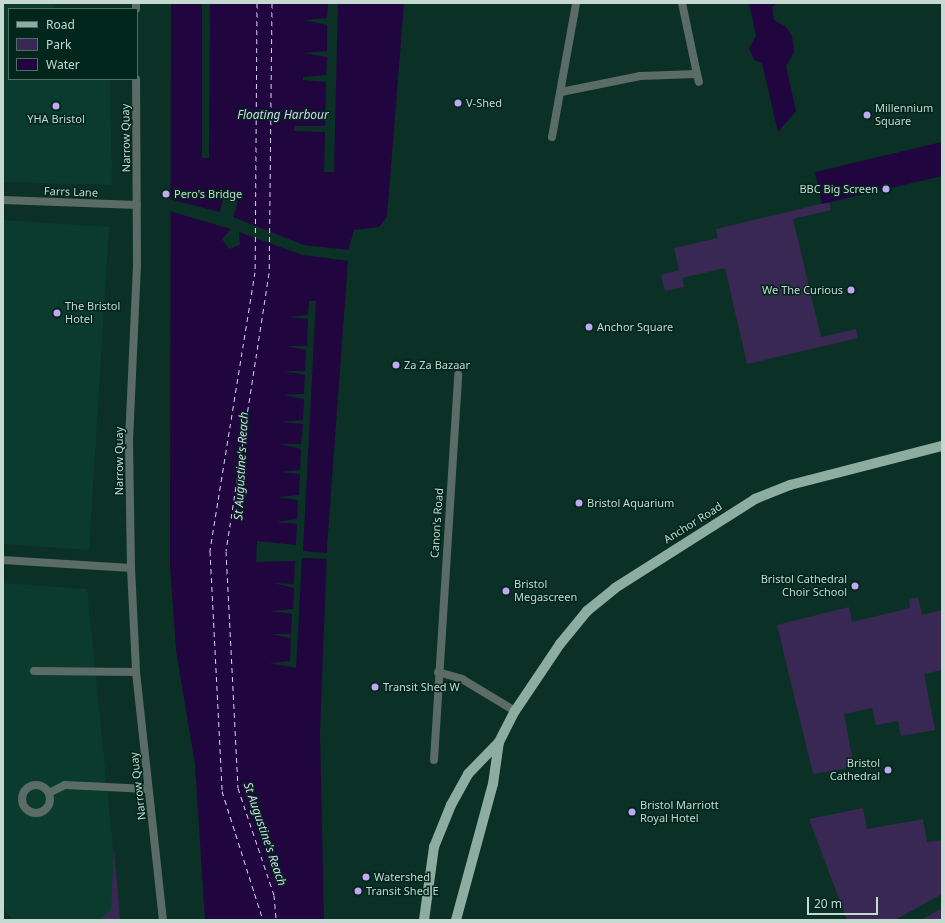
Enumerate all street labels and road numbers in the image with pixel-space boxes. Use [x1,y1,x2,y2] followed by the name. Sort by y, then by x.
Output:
[119,104,133,172] street label: Narrow Quay
[44,184,98,200] street label: Farrs Lane
[112,427,126,495] street label: Narrow Quay
[428,488,446,558] street label: Canon's Road
[661,500,725,546] street label: Anchor Road
[127,751,149,821] street label: Narrow Quay

